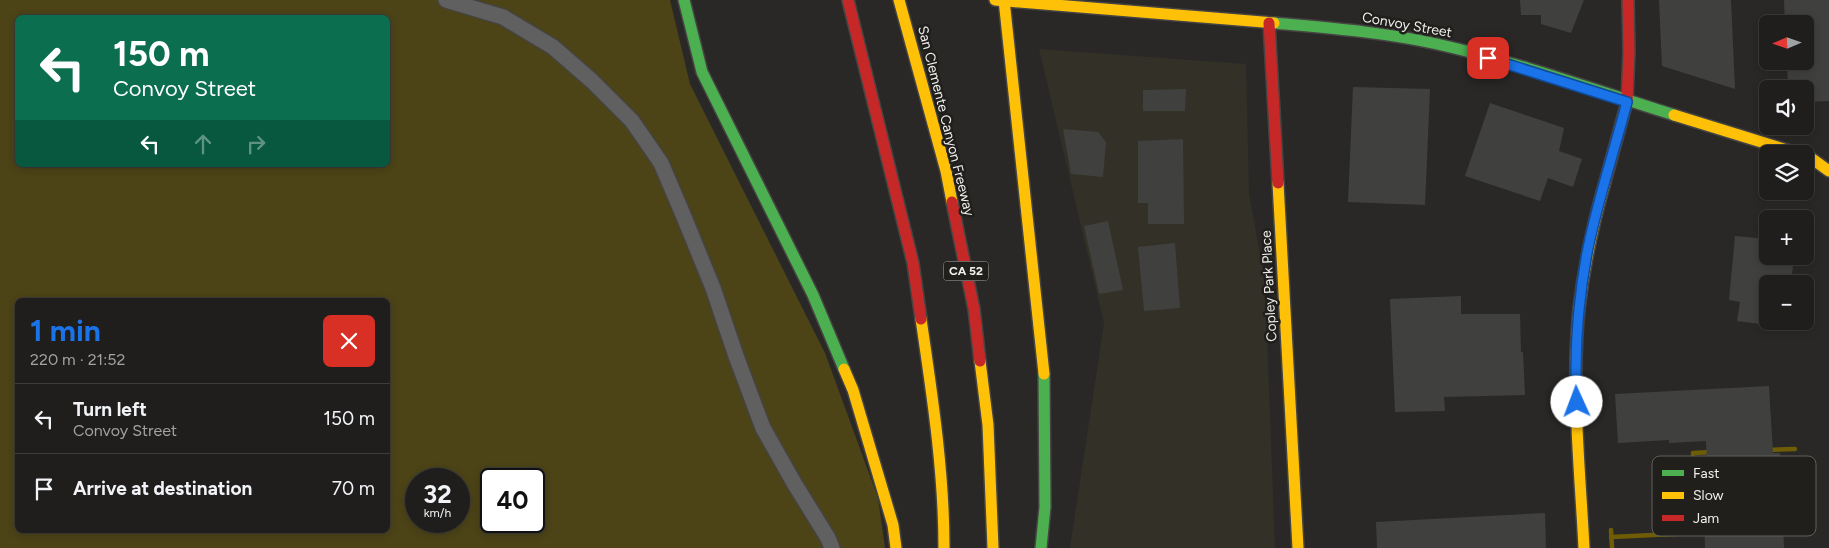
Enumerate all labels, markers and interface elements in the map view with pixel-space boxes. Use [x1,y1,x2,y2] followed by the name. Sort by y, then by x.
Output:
[1361,9,1453,41] street label: Convoy Street
[1759,15,1814,70] north arrow
[1759,15,1814,330] map controls
[914,24,978,219] street label: San Clemente Canyon Freeway
[113,33,210,75] text: 150 m
[30,35,95,100] icon: left
[1467,37,1509,79] pin
[1474,44,1502,72] icon: arrive
[113,75,256,102] text: Convoy Street
[1759,80,1814,135] button: sound
[136,130,164,158] icon: left
[189,130,217,158] icon: ahead
[242,130,270,158] icon: right
[1759,145,1814,200] button: layers
[1759,210,1814,265] button: +
[1258,230,1280,342] street label: Copley Park Place
[944,262,988,280] road number: CA 52
[1759,275,1814,330] button: −
[30,312,101,349] text: 1 min
[323,315,375,367] button: close
[30,350,125,369] text: 220 m · 21:52
[1550,375,1602,427] position arrow
[73,398,147,421] text: Turn left
[30,405,58,433] icon: left
[323,407,375,430] text: 150 m
[73,421,177,440] text: Convoy Street
[1652,456,1816,536] legend
[1693,465,1719,482] text: Fast
[480,468,545,533] speed limit sign: 40
[30,475,58,503] icon: arrive
[73,477,252,500] text: Arrive at destination
[332,477,375,500] text: 70 m
[423,479,452,509] text: 32
[1693,487,1724,504] text: Slow
[424,506,451,520] text: km/h
[1693,510,1719,527] text: Jam

